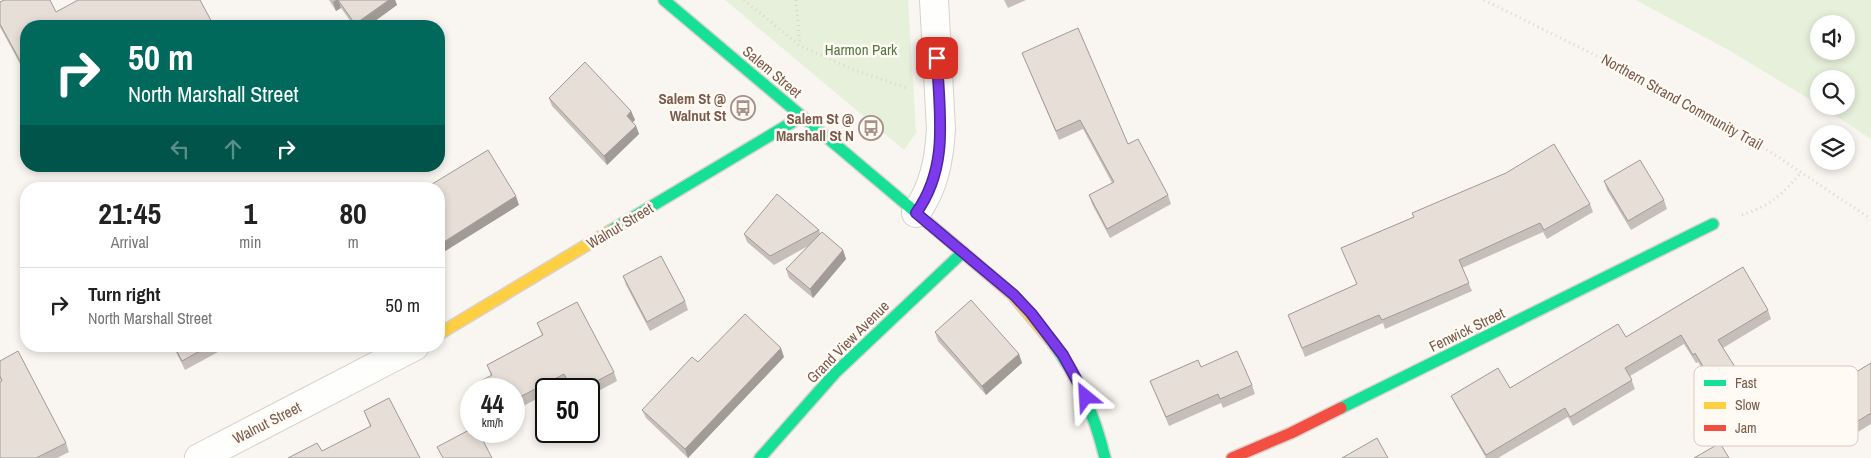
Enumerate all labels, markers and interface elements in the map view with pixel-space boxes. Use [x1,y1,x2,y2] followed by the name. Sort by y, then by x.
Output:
[1810,15,1855,170] map controls
[1810,15,1855,60] button: sound
[128,34,193,81] text: 50 m
[916,37,958,79] pin
[825,39,898,60] park label: Harmon Park
[45,40,110,105] icon: right
[738,41,807,103] street label: Salem Street
[923,44,951,72] icon: arrive
[1598,48,1767,155] street label: Northern Strand Community Trail
[1810,70,1855,115] button: search
[128,79,298,109] text: North Marshall Street
[659,88,726,126] place label: Salem St @ Walnut St
[730,95,756,121] bus stop icon: Salem St @ Walnut St
[776,108,854,146] place label: Salem St @ Marshall St N
[858,115,884,141] bus stop icon: Salem St @ Marshall St N
[1810,125,1855,170] button: layers
[166,135,194,163] icon: left
[219,135,247,163] icon: ahead
[272,135,300,163] icon: right
[98,193,161,233] text: 21:45
[243,193,257,233] text: 1
[339,193,367,233] text: 80
[583,197,657,254] street label: Walnut Street
[111,231,149,253] text: Arrival
[239,231,261,253] text: min
[348,231,359,253] text: m
[88,281,160,307] text: Turn right
[45,291,73,319] icon: right
[385,292,420,318] text: 50 m
[802,296,894,388] street label: Grand View Avenue
[1426,302,1509,357] street label: Fenwick Street
[88,307,212,329] text: North Marshall Street
[1694,366,1858,446] legend
[1059,370,1111,422] position arrow
[1735,374,1757,392] text: Fast
[535,378,600,443] speed limit sign: 50
[481,387,504,421] text: 44
[229,396,305,449] street label: Walnut Street
[1735,396,1761,414] text: Slow
[482,415,503,431] text: km/h
[1735,419,1757,437] text: Jam

